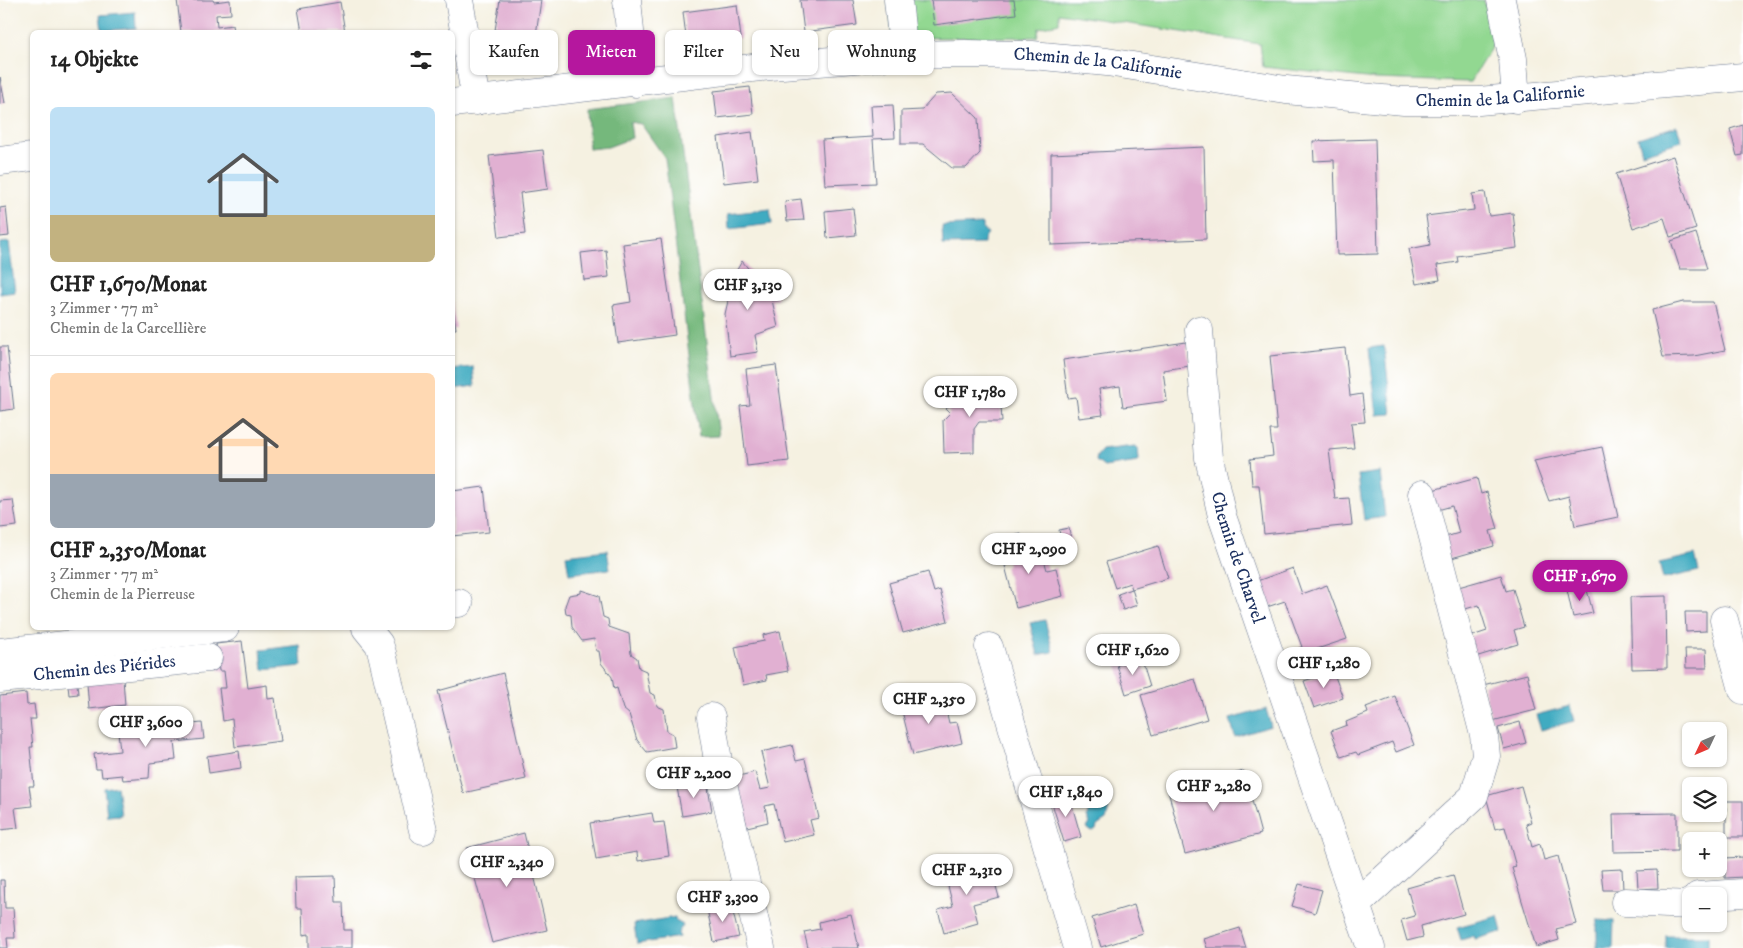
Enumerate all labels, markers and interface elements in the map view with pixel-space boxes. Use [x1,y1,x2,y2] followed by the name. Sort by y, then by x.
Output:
[470,30,558,75] chip: Kaufen
[568,30,655,75] chip: Mieten
[665,30,742,75] chip: Filter
[752,30,818,75] chip: Neu
[828,30,934,75] chip: Wohnung
[1013,44,1184,85] street label: Chemin de la Californie
[407,46,435,74] icon: filters
[50,47,139,73] text: 14 Objekte
[1415,80,1586,112] street label: Chemin de la Californie
[198,140,288,230] icon: home
[691,268,805,311] pin: CHF 3,130
[50,272,207,298] text: CHF 1,670/Monat
[714,275,782,295] text: CHF 3,130
[50,298,158,318] text: 3 Zimmer · 77 m²
[50,318,206,338] text: Chemin de la Carcellière
[913,376,1027,418] pin: CHF 1,780
[934,382,1006,402] text: CHF 1,780
[198,405,288,495] icon: home
[1206,490,1269,627] street label: Chemin de Charvel
[972,532,1086,575] pin: CHF 2,090
[50,538,206,564] text: CHF 2,350/Monat
[992,539,1066,559] text: CHF 2,090
[1523,560,1637,602] pin: CHF 1,670
[50,564,158,584] text: 3 Zimmer · 77 m²
[1544,566,1616,586] text: CHF 1,670
[50,584,195,604] text: Chemin de la Pierreuse
[1076,634,1190,676] pin: CHF 1,620
[1097,640,1169,660] text: CHF 1,620
[1267,646,1381,689] pin: CHF 1,280
[32,650,177,687] street label: Chemin des Piérides
[1288,653,1360,673] text: CHF 1,280
[872,682,986,725] pin: CHF 2,350
[893,689,965,709] text: CHF 2,350
[89,706,203,748] pin: CHF 3,600
[109,712,183,732] text: CHF 3,600
[1682,722,1728,768] north arrow
[1682,722,1727,932] map controls
[637,756,751,799] pin: CHF 2,200
[657,763,731,783] text: CHF 2,200
[1157,770,1271,812] pin: CHF 2,280
[1009,776,1123,818] pin: CHF 1,840
[1177,776,1251,796] text: CHF 2,280
[1682,777,1727,822] button: layers
[1029,782,1103,802] text: CHF 1,840
[1682,832,1727,877] button: +
[450,846,564,888] pin: CHF 2,340
[470,852,544,872] text: CHF 2,340
[910,854,1024,896] pin: CHF 2,310
[932,860,1002,880] text: CHF 2,310
[666,880,780,923] pin: CHF 3,300
[688,887,758,907] text: CHF 3,300
[1682,887,1727,932] button: −

